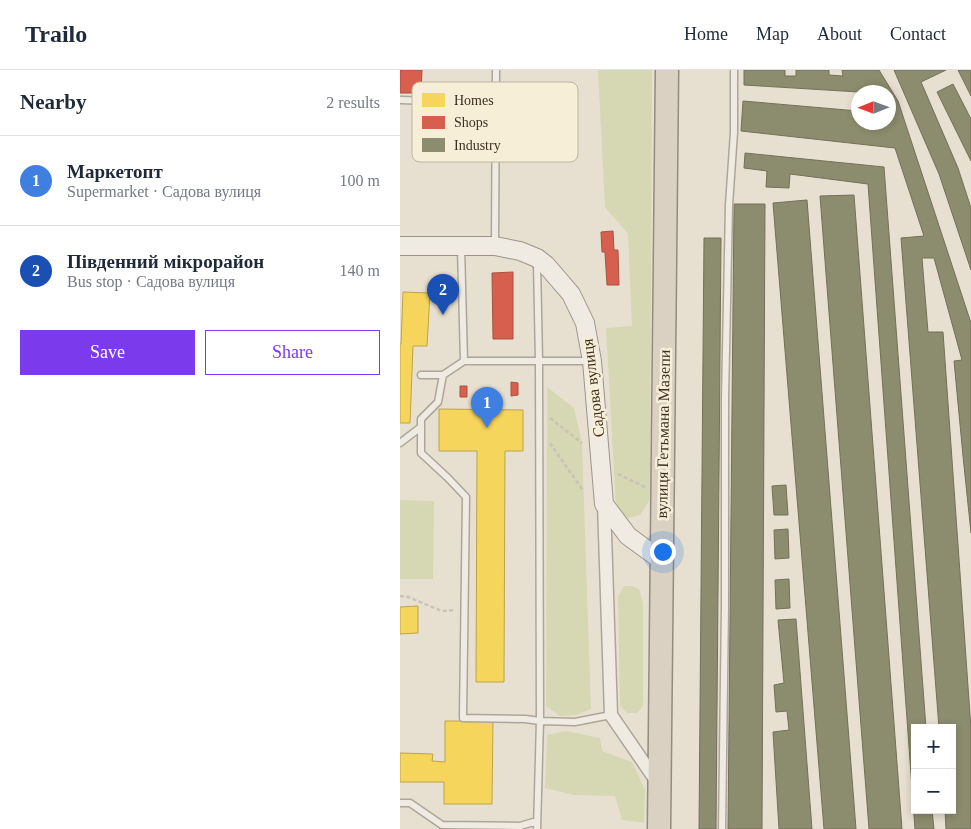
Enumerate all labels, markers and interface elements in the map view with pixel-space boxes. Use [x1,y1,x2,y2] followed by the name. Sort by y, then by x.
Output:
[25,21,87,47] text: Trailo
[684,24,728,44] text: Home
[756,24,789,44] text: Map
[817,24,862,44] text: About
[890,24,946,44] text: Contact
[412,82,578,162] legend
[851,85,896,130] north arrow
[20,90,87,114] text: Nearby
[454,93,494,108] text: Homes
[326,94,380,111] text: 2 results
[454,115,488,130] text: Shops
[454,138,501,153] text: Industry
[67,161,163,182] text: Маркетопт
[32,172,40,189] text: 1
[340,172,380,189] text: 100 m
[67,183,261,200] text: Supermarket · Садова вулиця
[67,251,264,272] text: Південний мікрорайон
[32,262,40,279] text: 2
[340,262,380,279] text: 140 m
[67,273,235,290] text: Bus stop · Садова вулиця
[427,274,459,315] pin: 2
[20,330,195,375] button: Save
[205,330,380,375] button: Share
[578,337,608,438] street label: Садова вулиця
[653,349,674,519] street label: вулиця Гетьмана Мазепи
[471,387,503,428] pin: 1
[650,539,676,565] your location
[911,724,956,814] map controls
[911,724,956,769] button: +
[911,769,956,814] button: −

